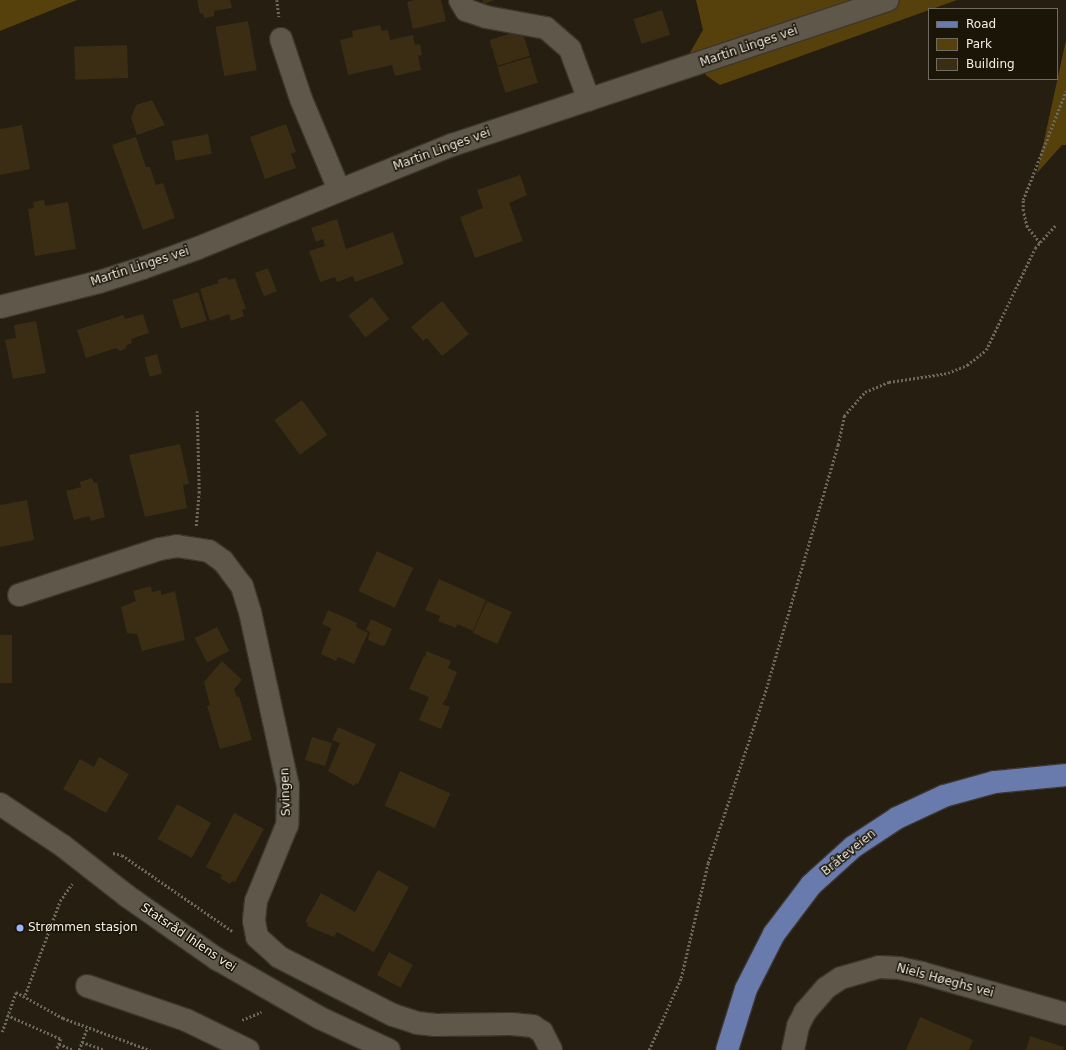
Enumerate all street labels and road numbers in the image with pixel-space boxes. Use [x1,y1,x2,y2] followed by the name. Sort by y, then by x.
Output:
[698,23,800,71] street label: Martin Linges vei
[391,126,493,174] street label: Martin Linges vei
[89,244,191,290] street label: Martin Linges vei
[278,768,294,816] street label: Svingen
[819,827,879,879] street label: Bråteveien
[138,901,238,975] street label: Statsråd Ihlens vei
[895,961,995,1001] street label: Niels Høeghs vei

